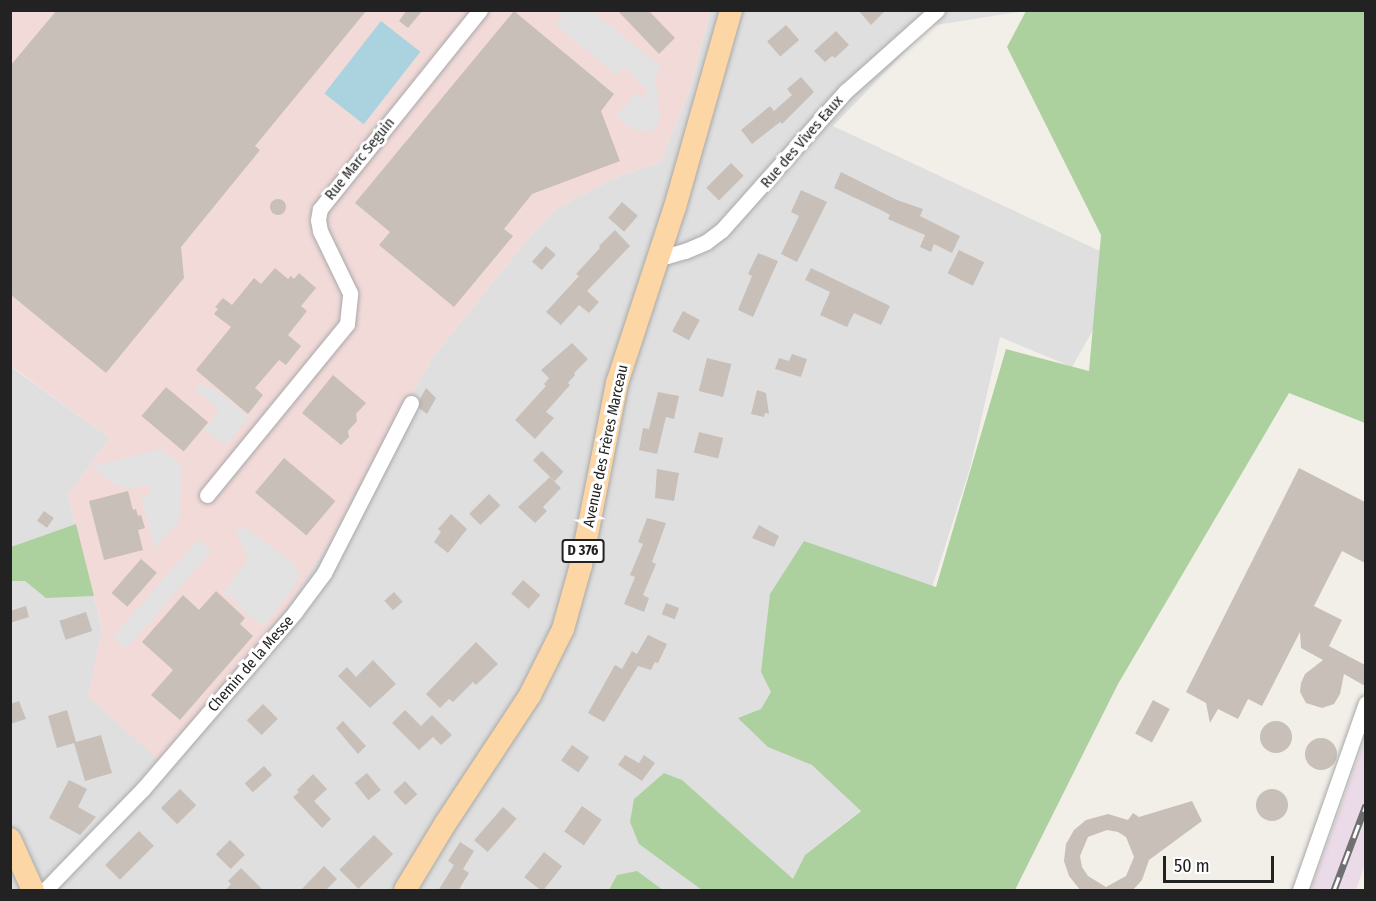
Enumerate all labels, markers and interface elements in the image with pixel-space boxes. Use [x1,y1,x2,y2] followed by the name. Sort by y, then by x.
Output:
[757,92,847,192] street label: Rue des Vives Eaux
[321,114,399,204] street label: Rue Marc Seguin
[580,363,632,529] street label: Avenue des Frères Marceau
[560,540,606,562] road number: D 376
[204,612,298,716] street label: Chemin de la Messe
[1166,844,1277,882] scale bar
[1174,855,1210,877] text: 50 m

